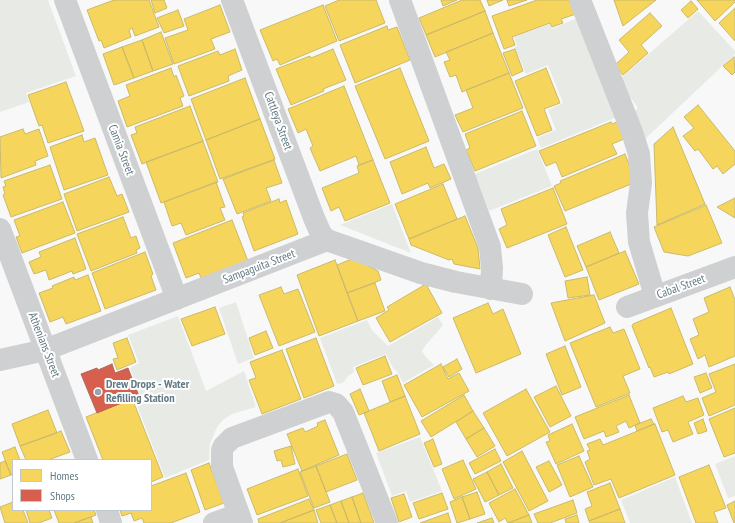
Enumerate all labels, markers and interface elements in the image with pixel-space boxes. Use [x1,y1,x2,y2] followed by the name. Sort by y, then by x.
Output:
[261,90,295,152] street label: Cattleya Street
[105,123,137,177] street label: Camia Street
[221,247,297,287] street label: Sampaguita Street
[655,272,707,302] street label: Cabal Street
[25,310,63,380] street label: Athenians Street
[106,378,189,406] place label: Drew Drops - Water Refilling Station
[93,387,103,397] marker: Drew Drops - Water Refilling Station
[12,459,152,511] legend
[50,468,78,483] text: Homes
[50,488,75,503] text: Shops

